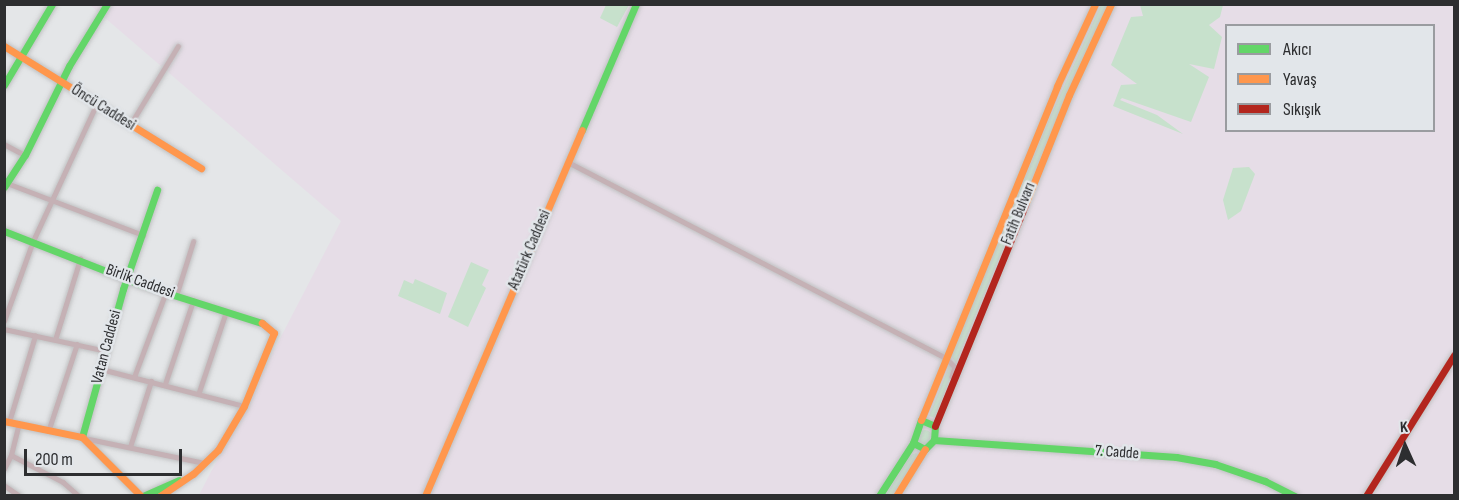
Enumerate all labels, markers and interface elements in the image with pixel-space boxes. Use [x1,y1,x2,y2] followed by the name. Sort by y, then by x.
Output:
[1225,24,1435,132] legend
[1283,39,1312,60] text: Akıcı
[1283,69,1317,90] text: Yavaş
[67,81,139,135] street label: Öncü Caddesi
[1283,99,1321,120] text: Sıkışık
[998,180,1040,248] street label: Fatih Bulvarı
[505,207,555,293] street label: Atatürk Caddesi
[103,261,177,303] street label: Birlik Caddesi
[88,308,126,386] street label: Vatan Caddesi
[1375,416,1435,476] north arrow
[1400,418,1408,437] text: K
[27,437,184,475] scale bar
[1094,442,1140,464] street label: 7. Cadde
[35,449,73,470] text: 200 m

